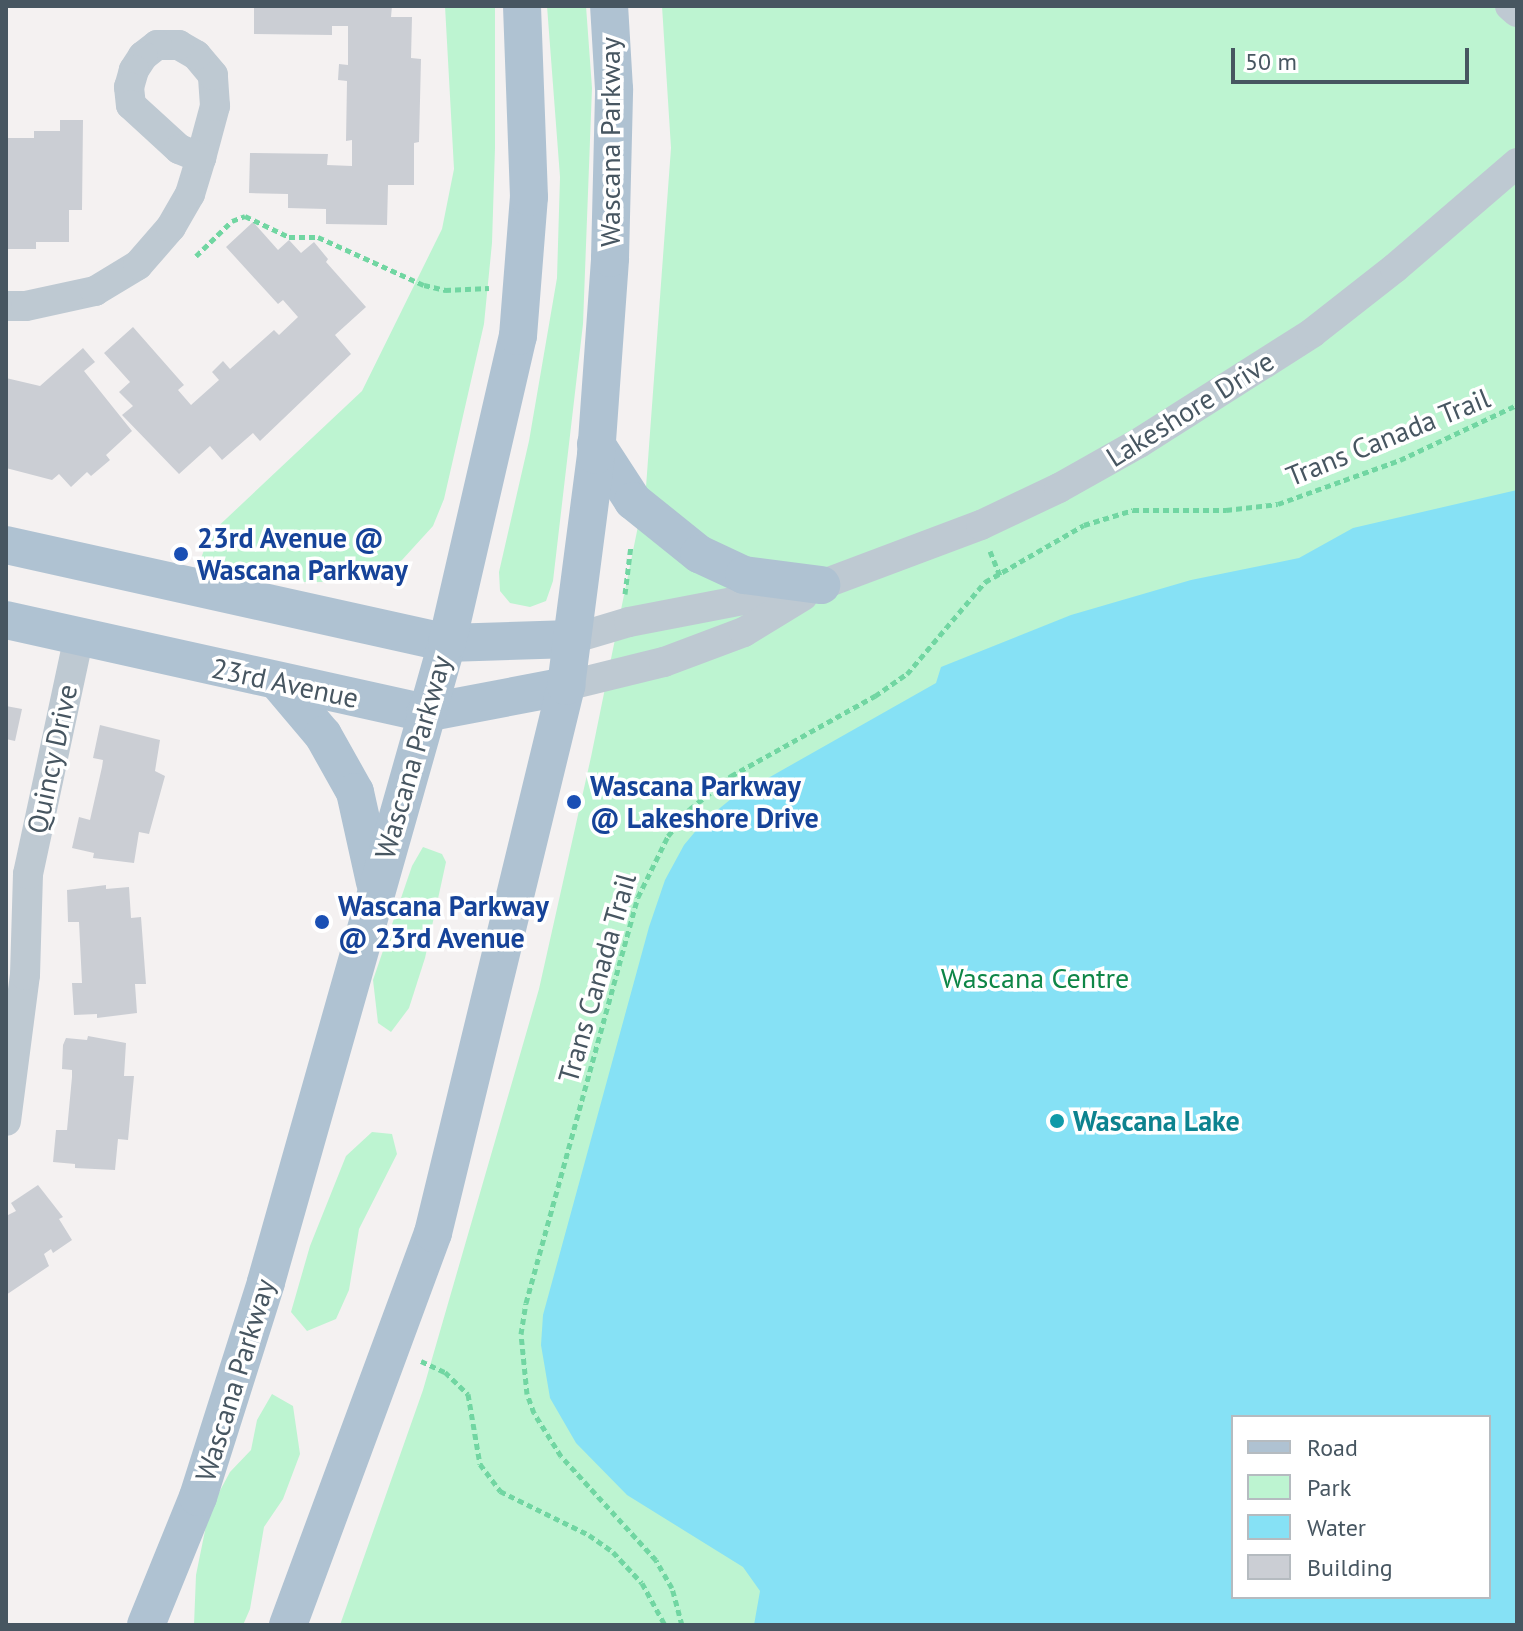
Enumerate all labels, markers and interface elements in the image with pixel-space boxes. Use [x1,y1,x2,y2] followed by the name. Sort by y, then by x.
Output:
[1235,32,1473,82] scale bar
[593,37,627,247] street label: Wascana Parkway
[1245,46,1297,77] text: 50 m
[1100,344,1280,474] street label: Lakeshore Drive
[1281,381,1495,493] street label: Trans Canada Trail
[197,521,408,587] place label: 23rd Avenue @ Wascana Parkway
[172,545,190,563] marker: 23rd Avenue @ Wascana Parkway
[208,651,362,715] street label: 23rd Avenue
[368,651,458,863] street label: Wascana Parkway
[20,681,84,837] street label: Quincy Drive
[590,769,819,835] place label: Wascana Parkway @ Lakeshore Drive
[565,793,583,811] marker: Wascana Parkway @ Lakeshore Drive
[551,869,643,1087] street label: Trans Canada Trail
[338,889,549,955] place label: Wascana Parkway @ 23rd Avenue
[313,913,331,931] marker: Wascana Parkway @ 23rd Avenue
[941,961,1129,995] park label: Wascana Centre
[1073,1104,1240,1138] place label: Wascana Lake
[1048,1112,1066,1130] marker: Wascana Lake
[188,1275,282,1485] street label: Wascana Parkway
[1231,1415,1491,1599] legend
[1307,1432,1358,1463] text: Road
[1307,1472,1351,1503] text: Park
[1307,1512,1366,1543] text: Water
[1307,1552,1393,1583] text: Building

